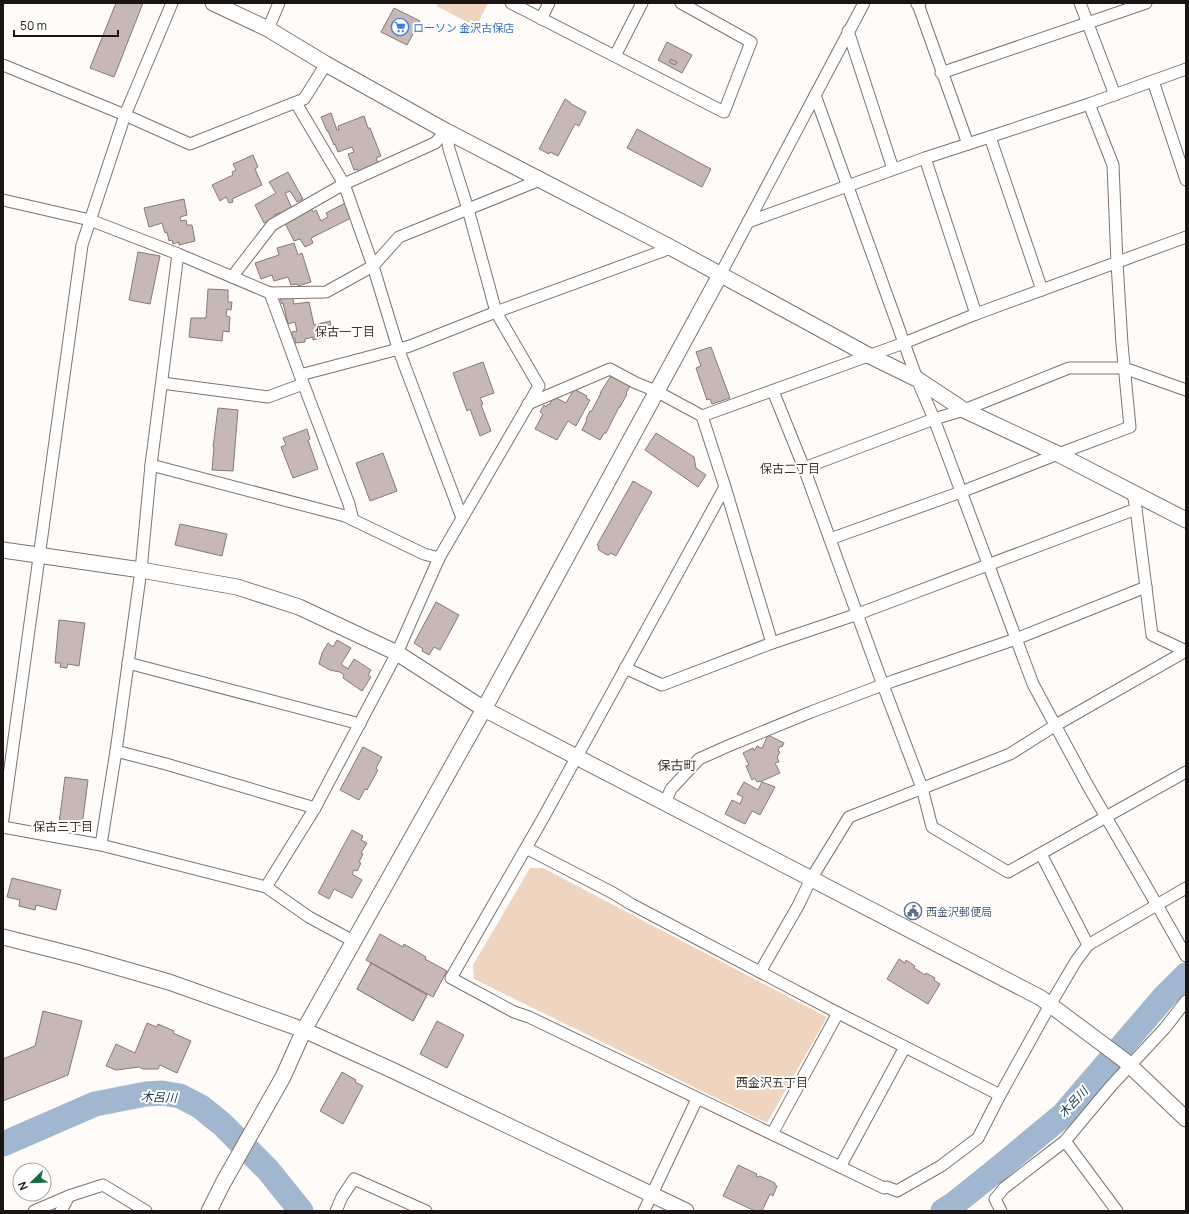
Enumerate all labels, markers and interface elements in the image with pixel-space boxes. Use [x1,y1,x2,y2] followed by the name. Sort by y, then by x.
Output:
[14,12,118,38] scale bar
[20,17,47,34] text: 50 m
[390,17,410,37] supermarket icon: ローソン 金沢古保店
[413,20,514,35] place label: ローソン 金沢古保店
[315,323,375,340] district label: 保古一丁目
[760,460,820,477] district label: 保古二丁目
[657,756,697,774] district label: 保古町
[33,818,93,835] district label: 保古三丁目
[903,901,923,921] public building icon: 西金沢郵便局
[926,904,992,919] place label: 西金沢郵便局
[736,1074,808,1091] district label: 西金沢五丁目
[1055,1082,1093,1121] water label: 木呂川
[141,1088,179,1106] water label: 木呂川
[12,1162,52,1202] north arrow
[14,1179,31,1193] text: N

